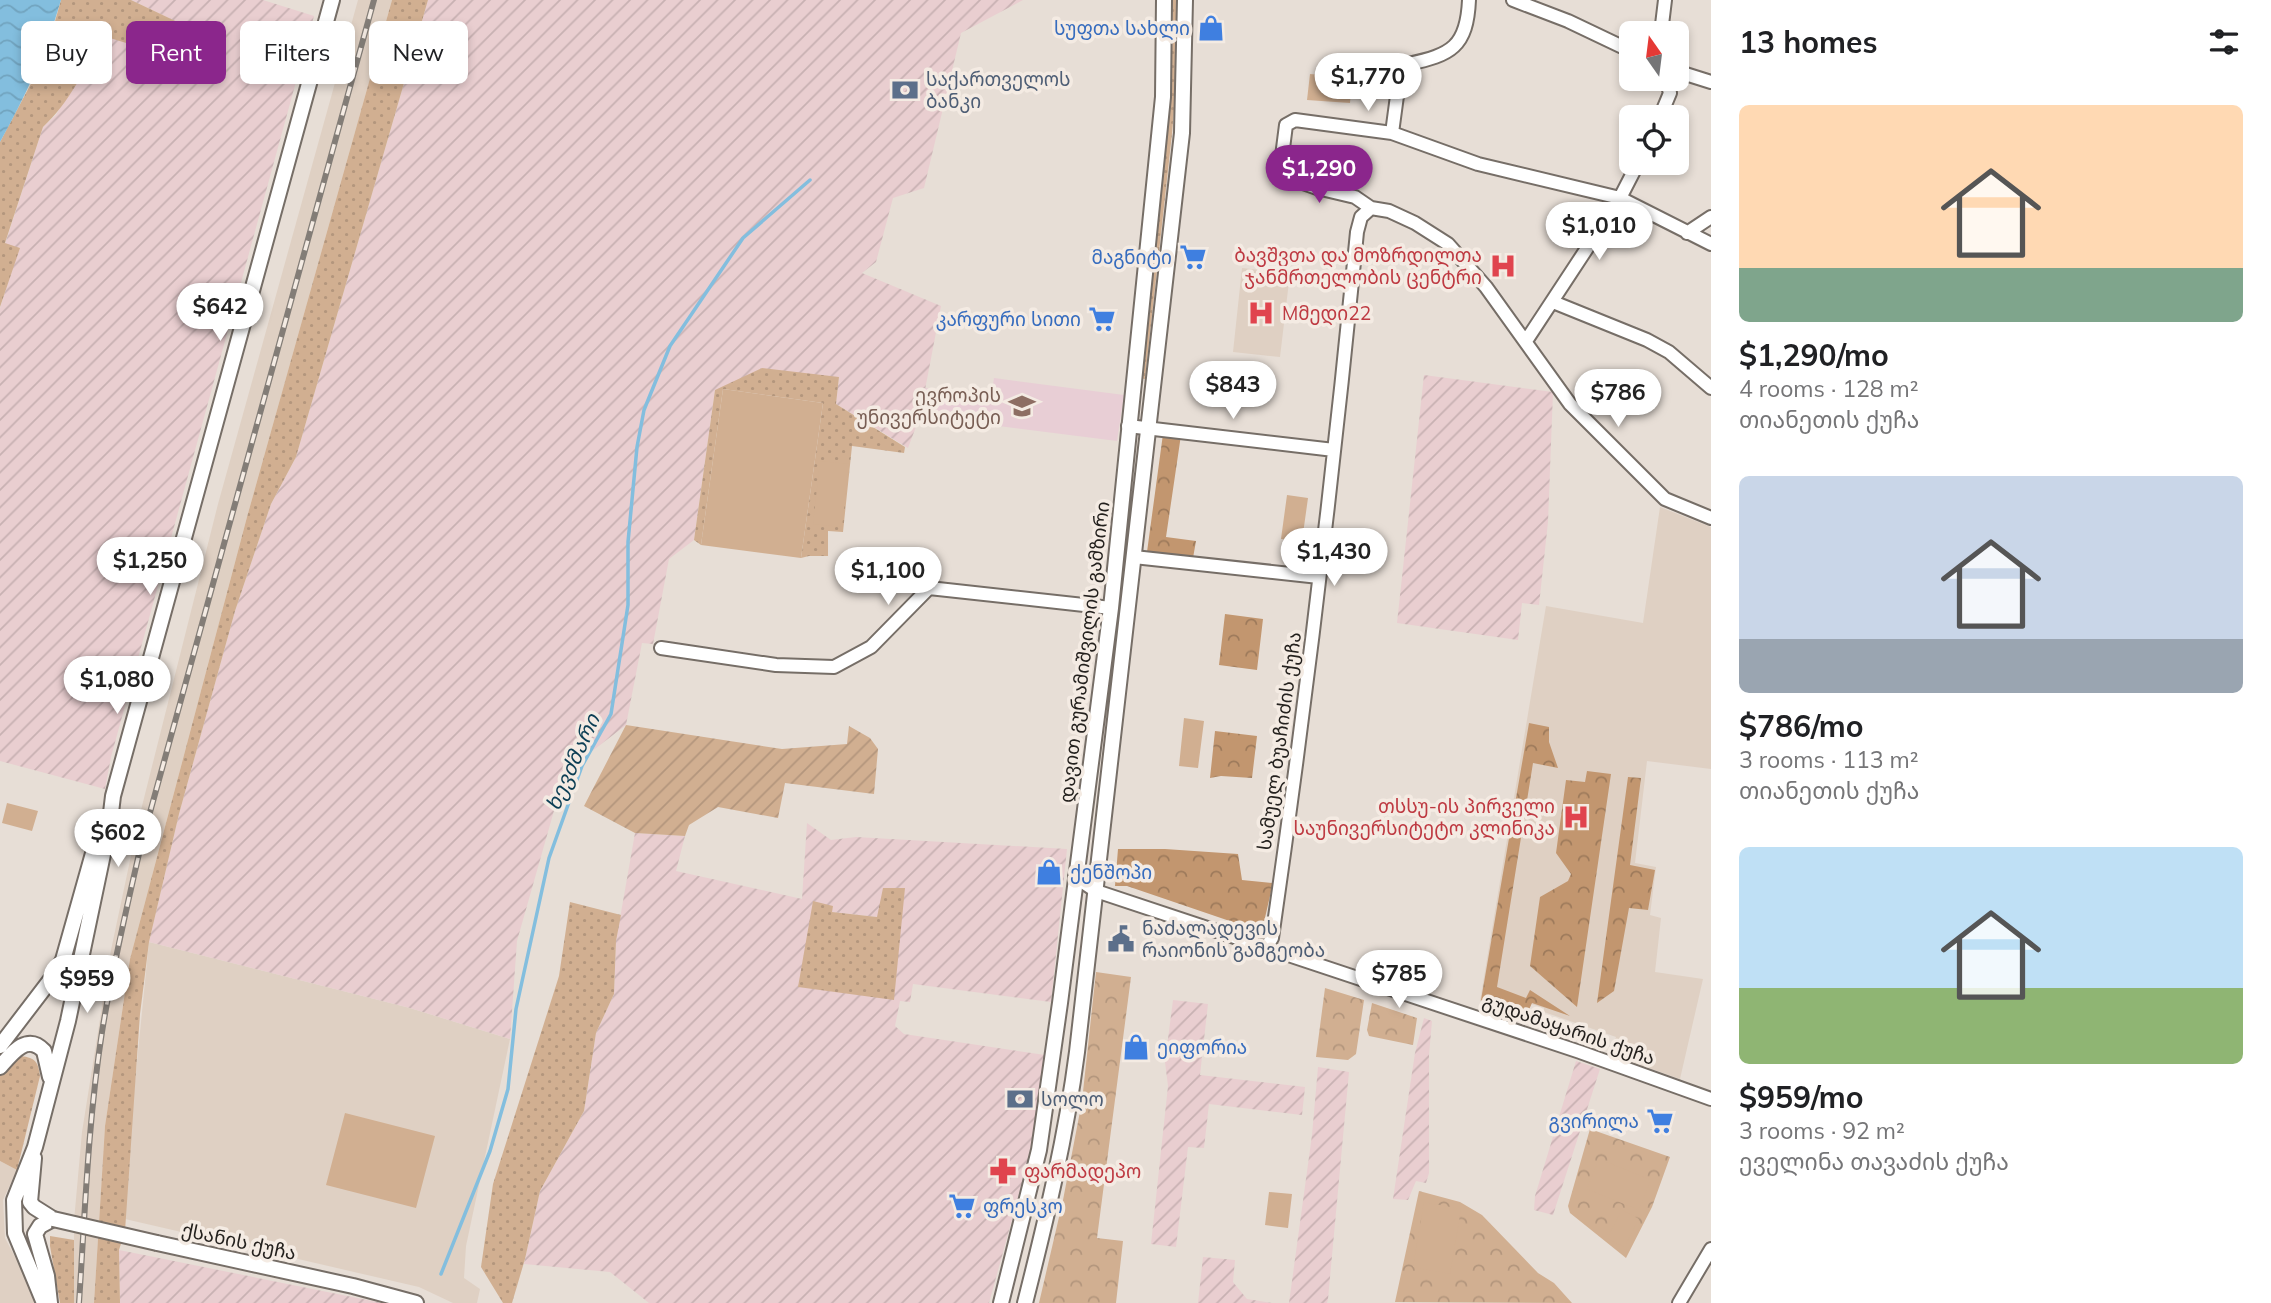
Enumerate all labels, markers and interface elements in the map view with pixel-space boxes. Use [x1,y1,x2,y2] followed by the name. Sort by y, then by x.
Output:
[1196,13,1226,43] shop icon: სუფთა სახლი
[1054,16,1190,41] place label: სუფთა სახლი
[21,21,112,84] chip: Buy
[126,21,226,84] chip: Rent
[240,21,355,84] chip: Filters
[369,21,468,84] chip: New
[1619,21,1689,91] north arrow
[1619,21,1689,175] map controls
[1739,23,1878,61] text: 13 homes
[2205,23,2243,61] icon: filters
[1311,54,1425,113] pin: $1,770
[1331,61,1405,90] text: $1,770
[926,67,1071,113] place label: საქართველოს ბანკი
[890,75,920,105] bank icon: საქართველოს ბანკი
[1619,105,1689,175] button: locate
[1262,146,1376,205] pin: $1,290
[1928,150,2054,276] icon: home
[1282,153,1356,182] text: $1,290
[1542,202,1656,262] pin: $1,010
[1562,210,1636,239] text: $1,010
[1178,242,1208,272] supermarket icon: მაგნიტი
[1234,243,1482,290] place label: ბავშვთა და მოზრდილთა ჯანმრთელობის ცენტრი
[1092,245,1172,269] place label: მაგნიტი
[1488,251,1518,281] hospital icon: ბავშვთა და მოზრდილთა ჯანმრთელობის ცენტრი
[179,284,261,343] pin: $642
[192,291,248,320] text: $642
[1246,298,1276,328] hospital icon: Mმედი22
[1282,301,1371,326] place label: Mმედი22
[1087,304,1117,334] supermarket icon: კარფური სითი
[936,307,1081,331] place label: კარფური სითი
[1739,336,1889,374] text: $1,290/mo
[1192,362,1274,421] pin: $843
[1205,369,1261,398] text: $843
[1577,370,1659,429] pin: $786
[1739,374,1919,403] text: 4 rooms · 128 m²
[1590,377,1646,406] text: $786
[856,383,1001,429] place label: ევროპის უნივერსიტეტი
[1007,391,1037,421] school or university icon: ევროპის უნივერსიტეტი
[1739,405,1919,434] text: თიანეთის ქუჩა
[1054,500,1115,804] street label: დავით გურამიშვილის გამზირი
[1928,521,2054,647] icon: home
[1277,528,1391,588] pin: $1,430
[1297,536,1371,565] text: $1,430
[93,538,207,597] pin: $1,250
[113,545,187,574] text: $1,250
[831,548,945,607] pin: $1,100
[851,555,925,584] text: $1,100
[1252,630,1307,852] street label: სამუელ ბუაჩიძის ქუჩა
[60,656,174,716] pin: $1,080
[80,664,154,693] text: $1,080
[1739,707,1863,745] text: $786/mo
[539,709,606,815] water label: ხევძმარი
[1739,745,1919,774] text: 3 rooms · 113 m²
[1739,776,1919,805] text: თიანეთის ქუჩა
[1294,794,1555,841] place label: თსსუ-ის პირველი საუნივერსიტეტო კლინიკა
[1561,802,1591,832] hospital icon: თსსუ-ის პირველი საუნივერსიტეტო კლინიკა
[77,810,159,869] pin: $602
[90,817,146,846] text: $602
[1034,857,1064,887] shop icon: ქენშოპი
[1070,860,1152,884] place label: ქენშოპი
[1928,892,2054,1018] icon: home
[1142,916,1325,962] place label: ნაძალადევის რაიონის გამგეობა
[1106,924,1136,954] public building icon: ნაძალადევის რაიონის გამგეობა
[1358,950,1440,1010] pin: $785
[46,956,128,1015] pin: $959
[1371,958,1427,987] text: $785
[59,963,115,992] text: $959
[1479,988,1658,1071] street label: გუდამაყარის ქუჩა
[1121,1032,1151,1062] shop icon: ეიფორია
[1157,1035,1247,1059] place label: ეიფორია
[1739,1078,1863,1116] text: $959/mo
[1005,1084,1035,1114] bank icon: სოლო
[1041,1087,1104,1112] place label: სოლო
[1645,1106,1675,1136] supermarket icon: გვირილა
[1548,1109,1639,1134] place label: გვირილა
[1739,1116,1905,1145] text: 3 rooms · 92 m²
[1739,1147,2009,1176] text: ეველინა თავაძის ქუჩა
[988,1156,1018,1186] pharmacy icon: ფარმადეპო
[1024,1159,1141,1184] place label: ფარმადეპო
[947,1191,977,1221] supermarket icon: ფრესკო
[983,1194,1063,1218] place label: ფრესკო
[180,1217,298,1265] street label: ქსანის ქუჩა

